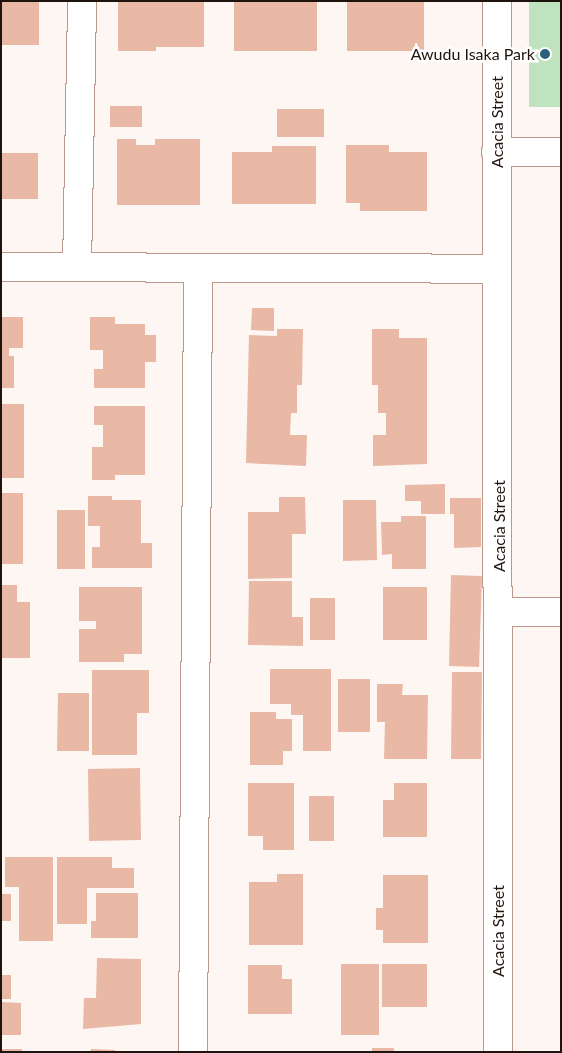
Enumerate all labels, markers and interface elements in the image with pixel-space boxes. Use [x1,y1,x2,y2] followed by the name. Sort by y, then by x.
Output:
[411,44,535,64] place label: Awudu Isaka Park
[539,48,551,60] marker: Awudu Isaka Park
[487,76,507,168] street label: Acacia Street
[489,480,509,572] street label: Acacia Street
[488,885,508,977] street label: Acacia Street

